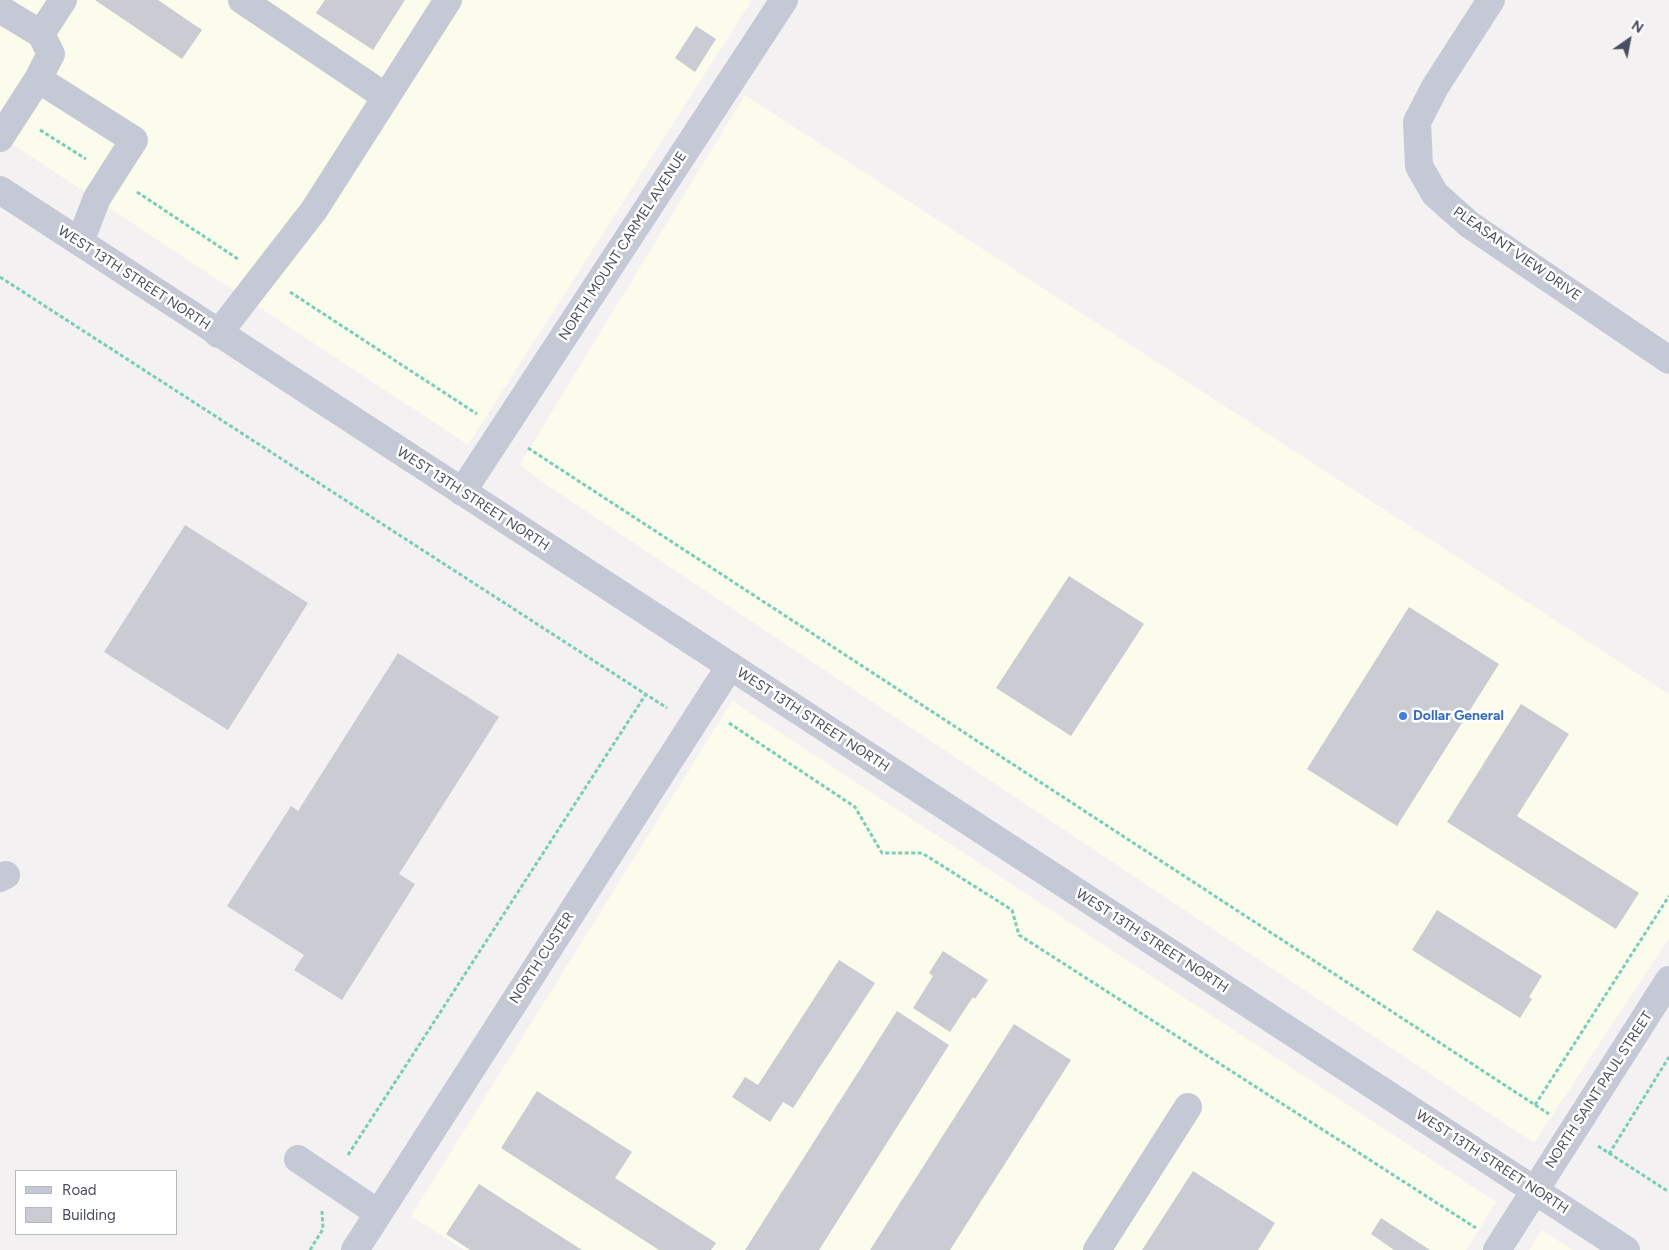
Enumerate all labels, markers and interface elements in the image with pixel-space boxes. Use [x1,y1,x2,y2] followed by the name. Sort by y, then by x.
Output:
[1604,15,1654,65] north arrow
[1628,17,1647,37] text: N
[556,148,690,344] street label: NORTH MOUNT CARMEL AVENUE
[1450,203,1584,305] street label: PLEASANT VIEW DRIVE
[55,222,213,334] street label: WEST 13TH STREET NORTH
[394,443,552,555] street label: WEST 13TH STREET NORTH
[734,664,892,776] street label: WEST 13TH STREET NORTH
[1413,708,1504,724] place label: Dollar General
[1397,710,1409,722] marker: Dollar General
[1073,885,1231,997] street label: WEST 13TH STREET NORTH
[506,909,578,1007] street label: NORTH CUSTER
[1542,1008,1656,1172] street label: NORTH SAINT PAUL STREET
[1413,1106,1571,1218] street label: WEST 13TH STREET NORTH
[15,1170,178,1235] legend
[62,1181,97,1199] text: Road
[62,1206,116,1224] text: Building

